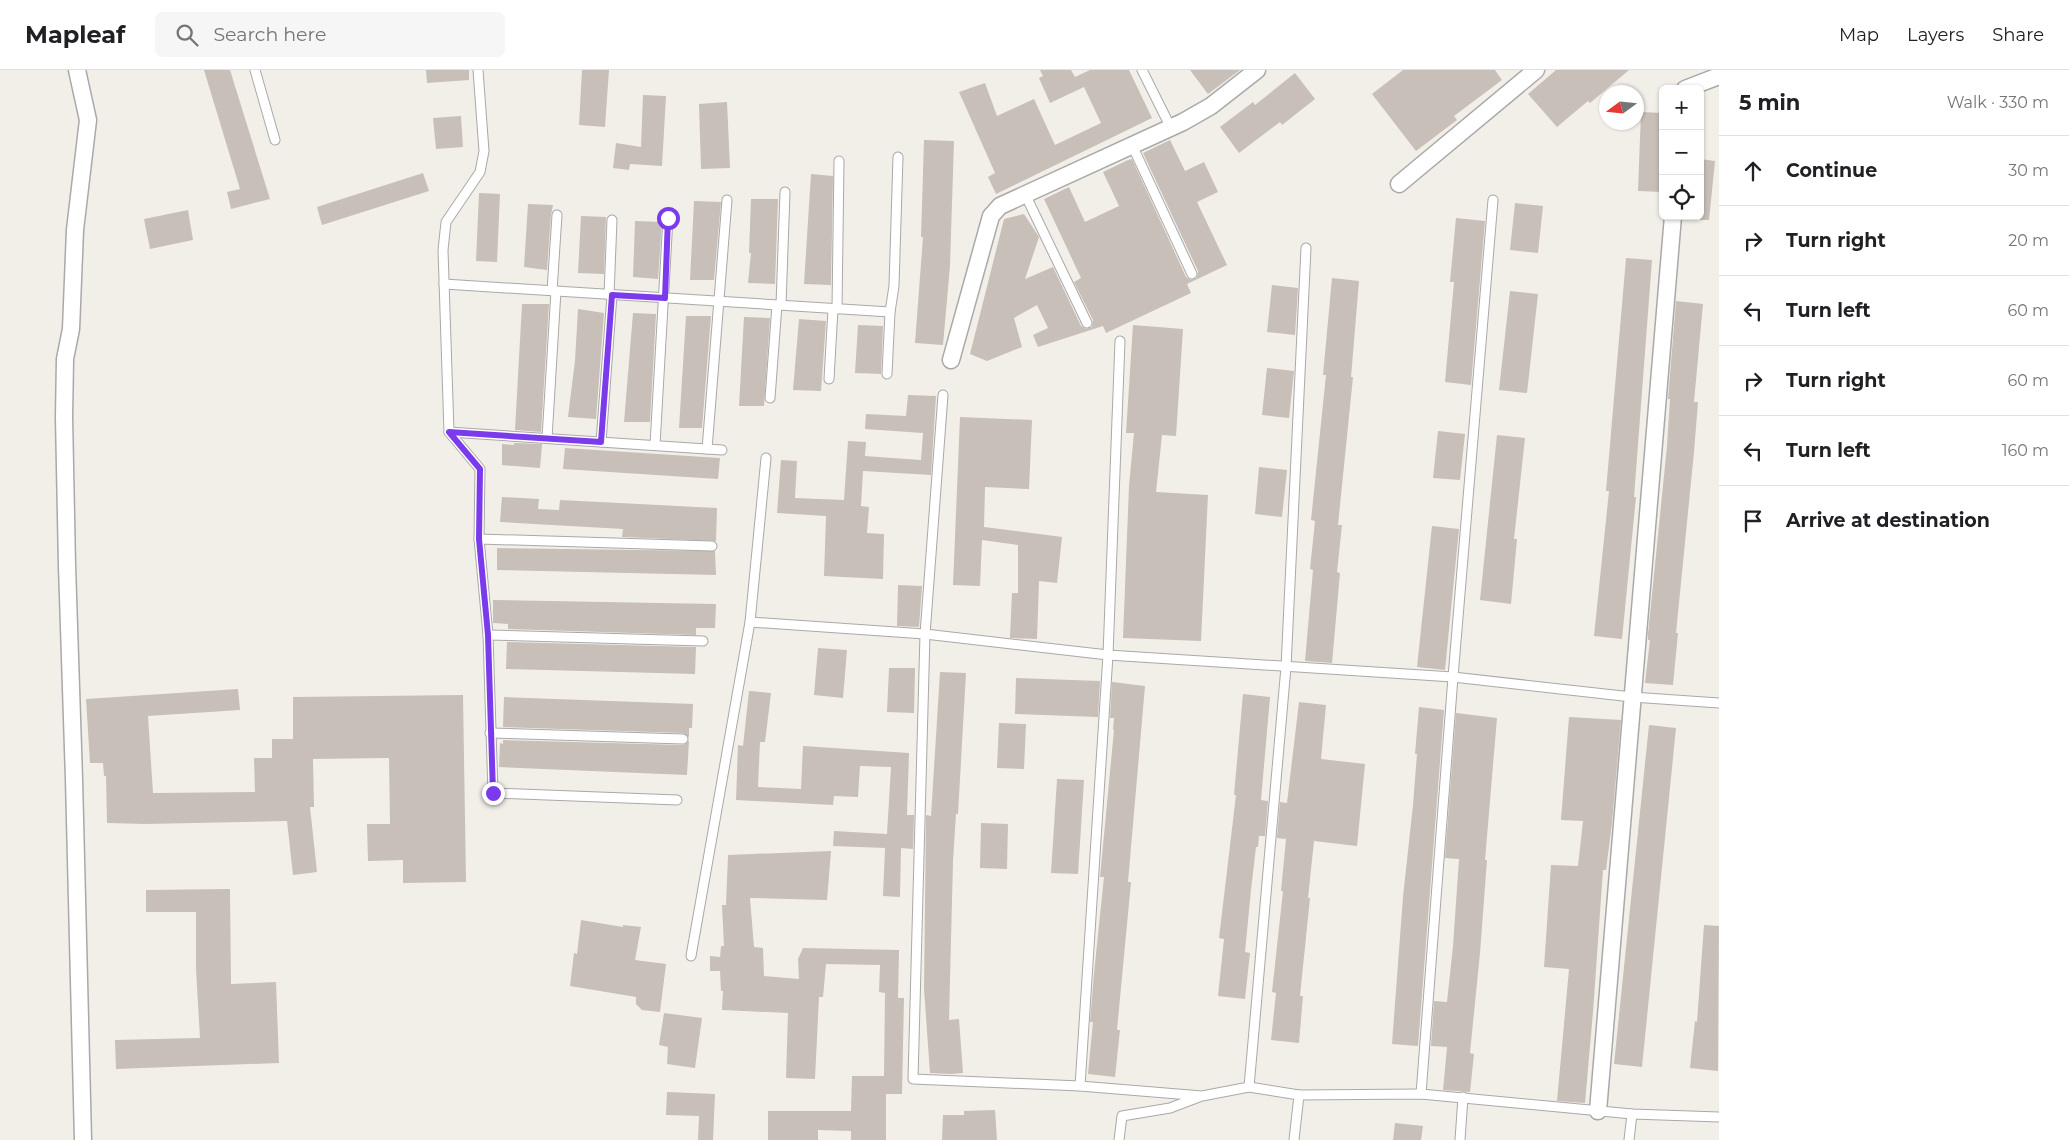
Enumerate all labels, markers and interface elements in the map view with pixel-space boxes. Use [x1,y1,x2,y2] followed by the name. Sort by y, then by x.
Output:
[155,12,505,57] search box
[25,20,125,49] text: Mapleaf
[173,21,201,49] icon: search
[213,23,326,46] text: Search here
[1839,24,1879,46] text: Map
[1907,24,1964,46] text: Layers
[1992,24,2044,46] text: Share
[1599,85,1644,130] north arrow
[1659,85,1704,220] map controls
[1659,85,1704,130] button: +
[1739,90,1800,115] text: 5 min
[1947,93,2049,112] text: Walk · 330 m
[1659,130,1704,175] button: −
[1739,157,1767,185] icon: ahead
[1786,159,1877,182] text: Continue
[2008,161,2049,180] text: 30 m
[1659,175,1704,220] button: locate
[657,207,680,230] route start
[1739,227,1767,255] icon: right
[1786,229,1886,252] text: Turn right
[2008,231,2049,250] text: 20 m
[1739,297,1767,325] icon: left
[1786,299,1871,322] text: Turn left
[2007,301,2049,320] text: 60 m
[1739,367,1767,395] icon: right
[1786,369,1886,392] text: Turn right
[2007,371,2049,390] text: 60 m
[1739,437,1767,465] icon: left
[1786,439,1871,462] text: Turn left
[2002,441,2049,460] text: 160 m
[1739,507,1767,535] icon: arrive
[1786,509,1990,532] text: Arrive at destination
[482,782,505,805] route end

